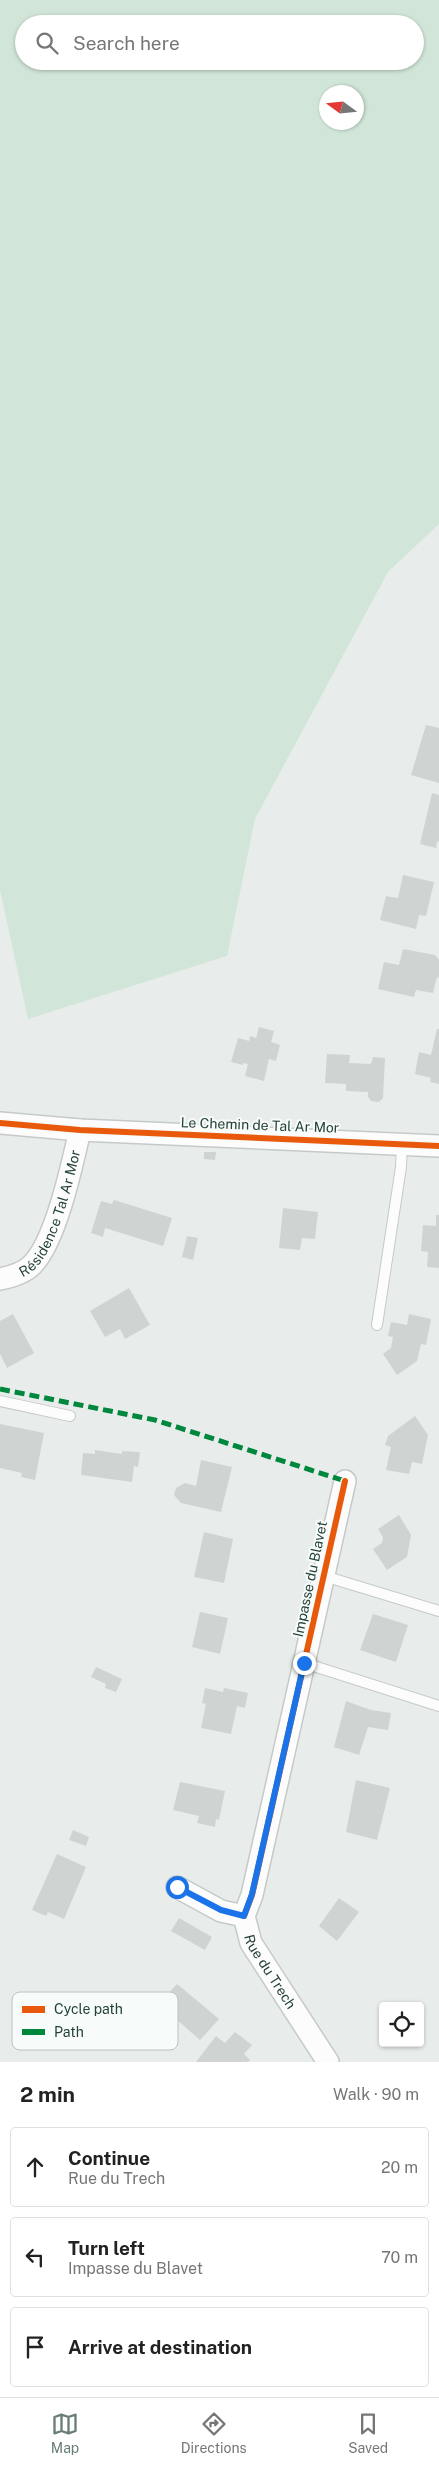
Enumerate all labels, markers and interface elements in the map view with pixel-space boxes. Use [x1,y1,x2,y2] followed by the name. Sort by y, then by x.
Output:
[15,15,424,70] search box
[33,29,61,57] icon: search
[73,32,180,54] text: Search here
[319,85,364,130] north arrow
[180,1114,340,1136] street label: Le Chemin de Tal Ar Mor
[16,1148,83,1280] street label: Résidence Tal Ar Mor
[290,1520,330,1638] street label: Impasse du Blavet
[293,1652,316,1675] route end
[166,1876,189,1899] route start
[241,1933,299,2012] street label: Rue du Trech
[12,1992,178,2050] legend
[54,2001,123,2017] text: Cycle path
[379,2002,424,2047] map controls
[379,2002,424,2047] button: locate
[54,2024,84,2040] text: Path
[20,2082,75,2107] text: 2 min
[333,2085,419,2104] text: Walk · 90 m
[68,2147,150,2169] text: Continue
[21,2153,49,2181] icon: ahead
[381,2158,418,2177] text: 20 m
[68,2169,165,2188] text: Rue du Trech
[68,2237,145,2259] text: Turn left
[21,2243,49,2271] icon: left
[381,2248,418,2267] text: 70 m
[68,2259,203,2278] text: Impasse du Blavet
[21,2333,49,2361] icon: arrive
[68,2336,252,2358] text: Arrive at destination
[51,2410,79,2456] tab: Map
[181,2410,247,2456] tab: Directions
[348,2410,388,2456] tab: Saved

